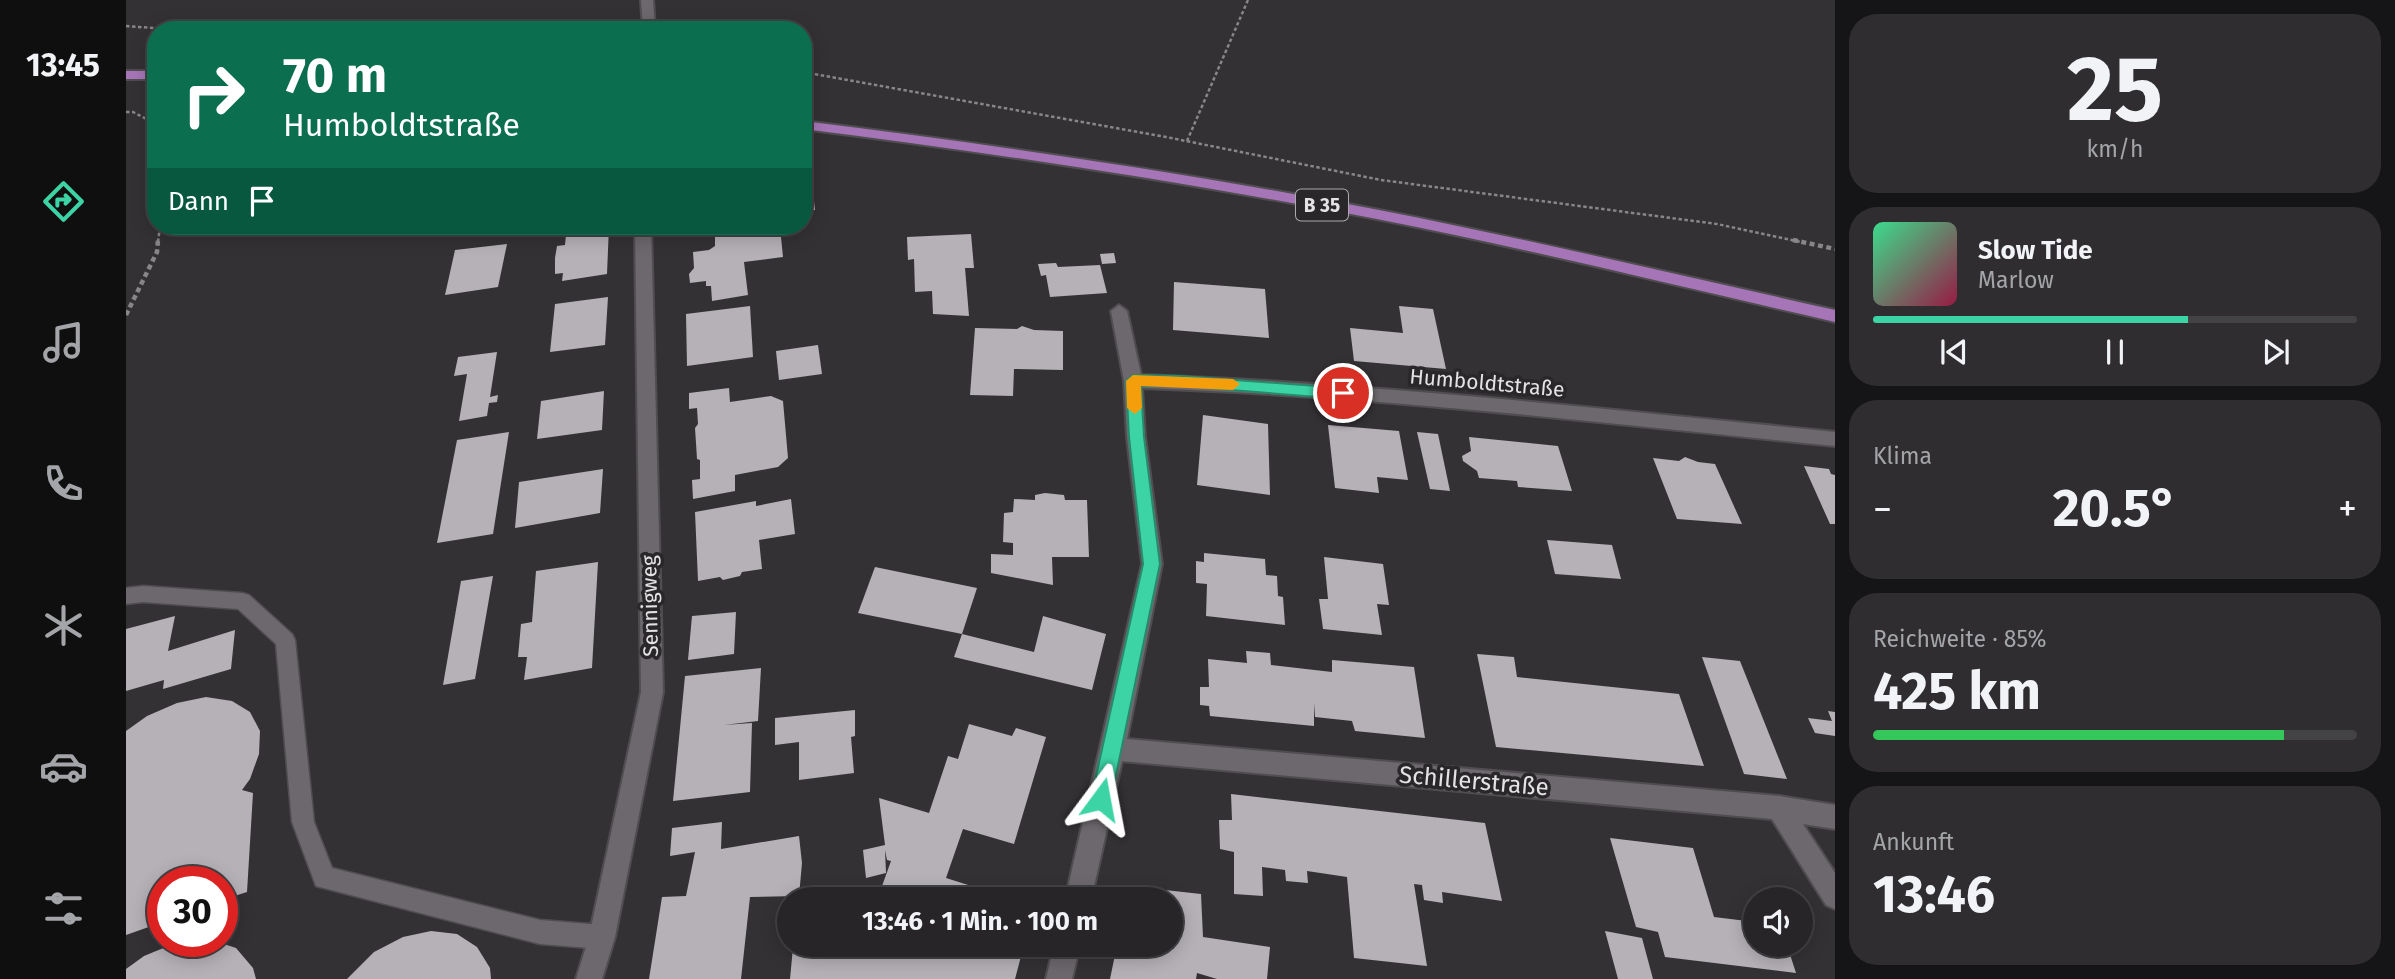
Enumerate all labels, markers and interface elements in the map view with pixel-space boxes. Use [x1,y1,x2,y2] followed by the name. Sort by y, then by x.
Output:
[2067,35,2163,144] text: 25
[26,46,100,84] text: 13:45
[283,46,387,105] text: 70 m
[168,49,259,140] icon: right
[283,106,520,144] text: Humboldtstraße
[2087,135,2143,163] text: km/h
[39,177,88,226] icon: directions
[243,182,281,220] icon: arrive
[168,186,229,217] text: Dann
[1296,190,1348,220] road number: B 35
[1978,235,2093,266] text: Slow Tide
[1978,266,2054,294] text: Marlow
[39,318,88,367] icon: music
[1935,333,1973,371] icon: previous
[2096,333,2134,371] icon: pause
[2257,333,2295,371] icon: next
[1313,363,1373,423] pin
[1408,363,1566,403] street label: Humboldtstraße
[1324,374,1362,412] icon: arrive
[1873,442,1932,470] text: Klima
[39,459,88,508] icon: phone
[2053,477,2177,540] text: 20.5°
[1873,486,1892,532] text: −
[2338,486,2357,532] text: +
[636,555,664,657] street label: Sennigweg
[39,601,88,650] icon: climate
[1873,625,2047,653] text: Reichweite · 85%
[1873,660,2041,723] text: 425 km
[39,742,88,791] icon: car
[1398,761,1550,801] street label: Schillerstraße
[1064,762,1138,836] position arrow
[1873,828,1954,856] text: Ankunft
[1873,863,1995,926] text: 13:46
[147,866,238,957] speed limit sign: 30
[39,884,88,933] icon: filters
[1743,887,1813,957] map controls
[1743,887,1813,957] button: sound
[862,906,1098,937] text: 13:46 · 1 Min. · 100 m

